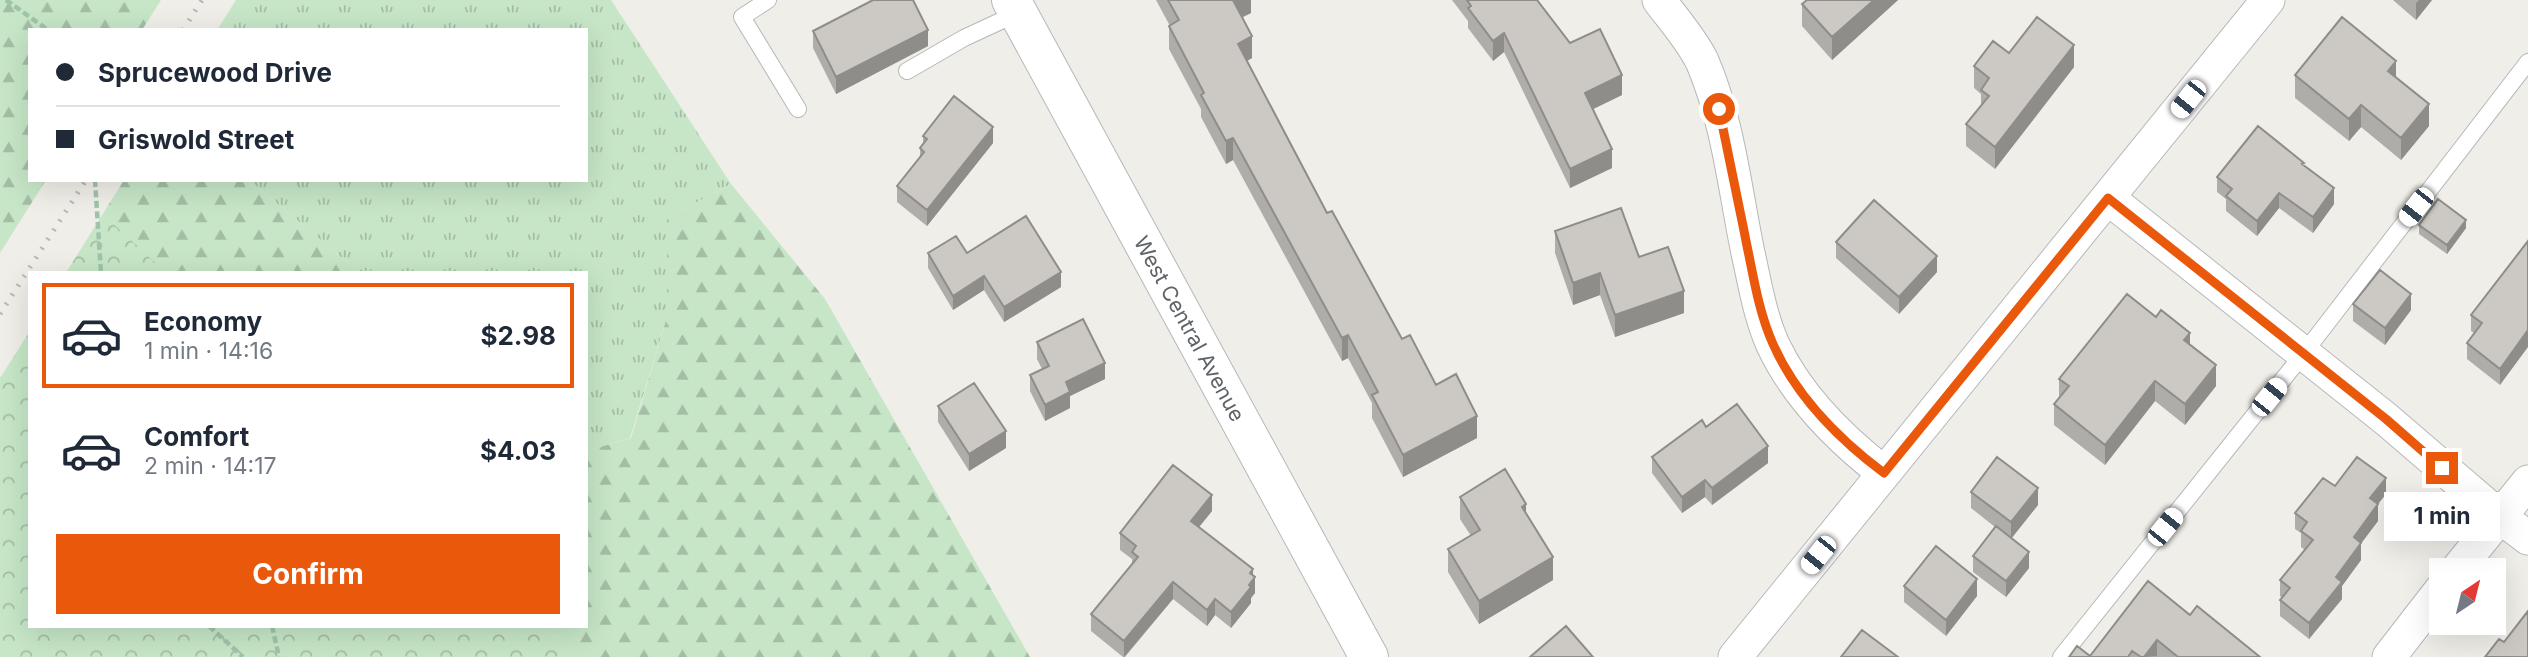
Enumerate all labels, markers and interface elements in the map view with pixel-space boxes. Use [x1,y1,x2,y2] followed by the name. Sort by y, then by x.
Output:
[98,57,332,88] text: Sprucewood Drive
[2167,76,2210,122] car
[1703,93,1735,125] route start
[98,124,294,155] text: Griswold Street
[2395,184,2438,230] car
[1129,231,1250,425] street label: West Central Avenue
[60,304,123,367] icon: car
[144,306,262,337] text: Economy
[480,320,556,351] text: $2.98
[144,337,273,365] text: 1 min · 14:16
[2248,374,2291,420] car
[60,419,123,482] icon: car
[144,421,249,452] text: Comfort
[480,435,556,466] text: $4.03
[144,452,277,480] text: 2 min · 14:17
[2426,452,2458,484] route end
[2384,492,2500,542] callout: 1 min
[2414,502,2470,530] text: 1 min
[2144,504,2187,550] car
[1797,532,1840,578] car
[56,534,560,614] button: Confirm
[2429,558,2506,635] north arrow
[2429,558,2506,635] map controls

